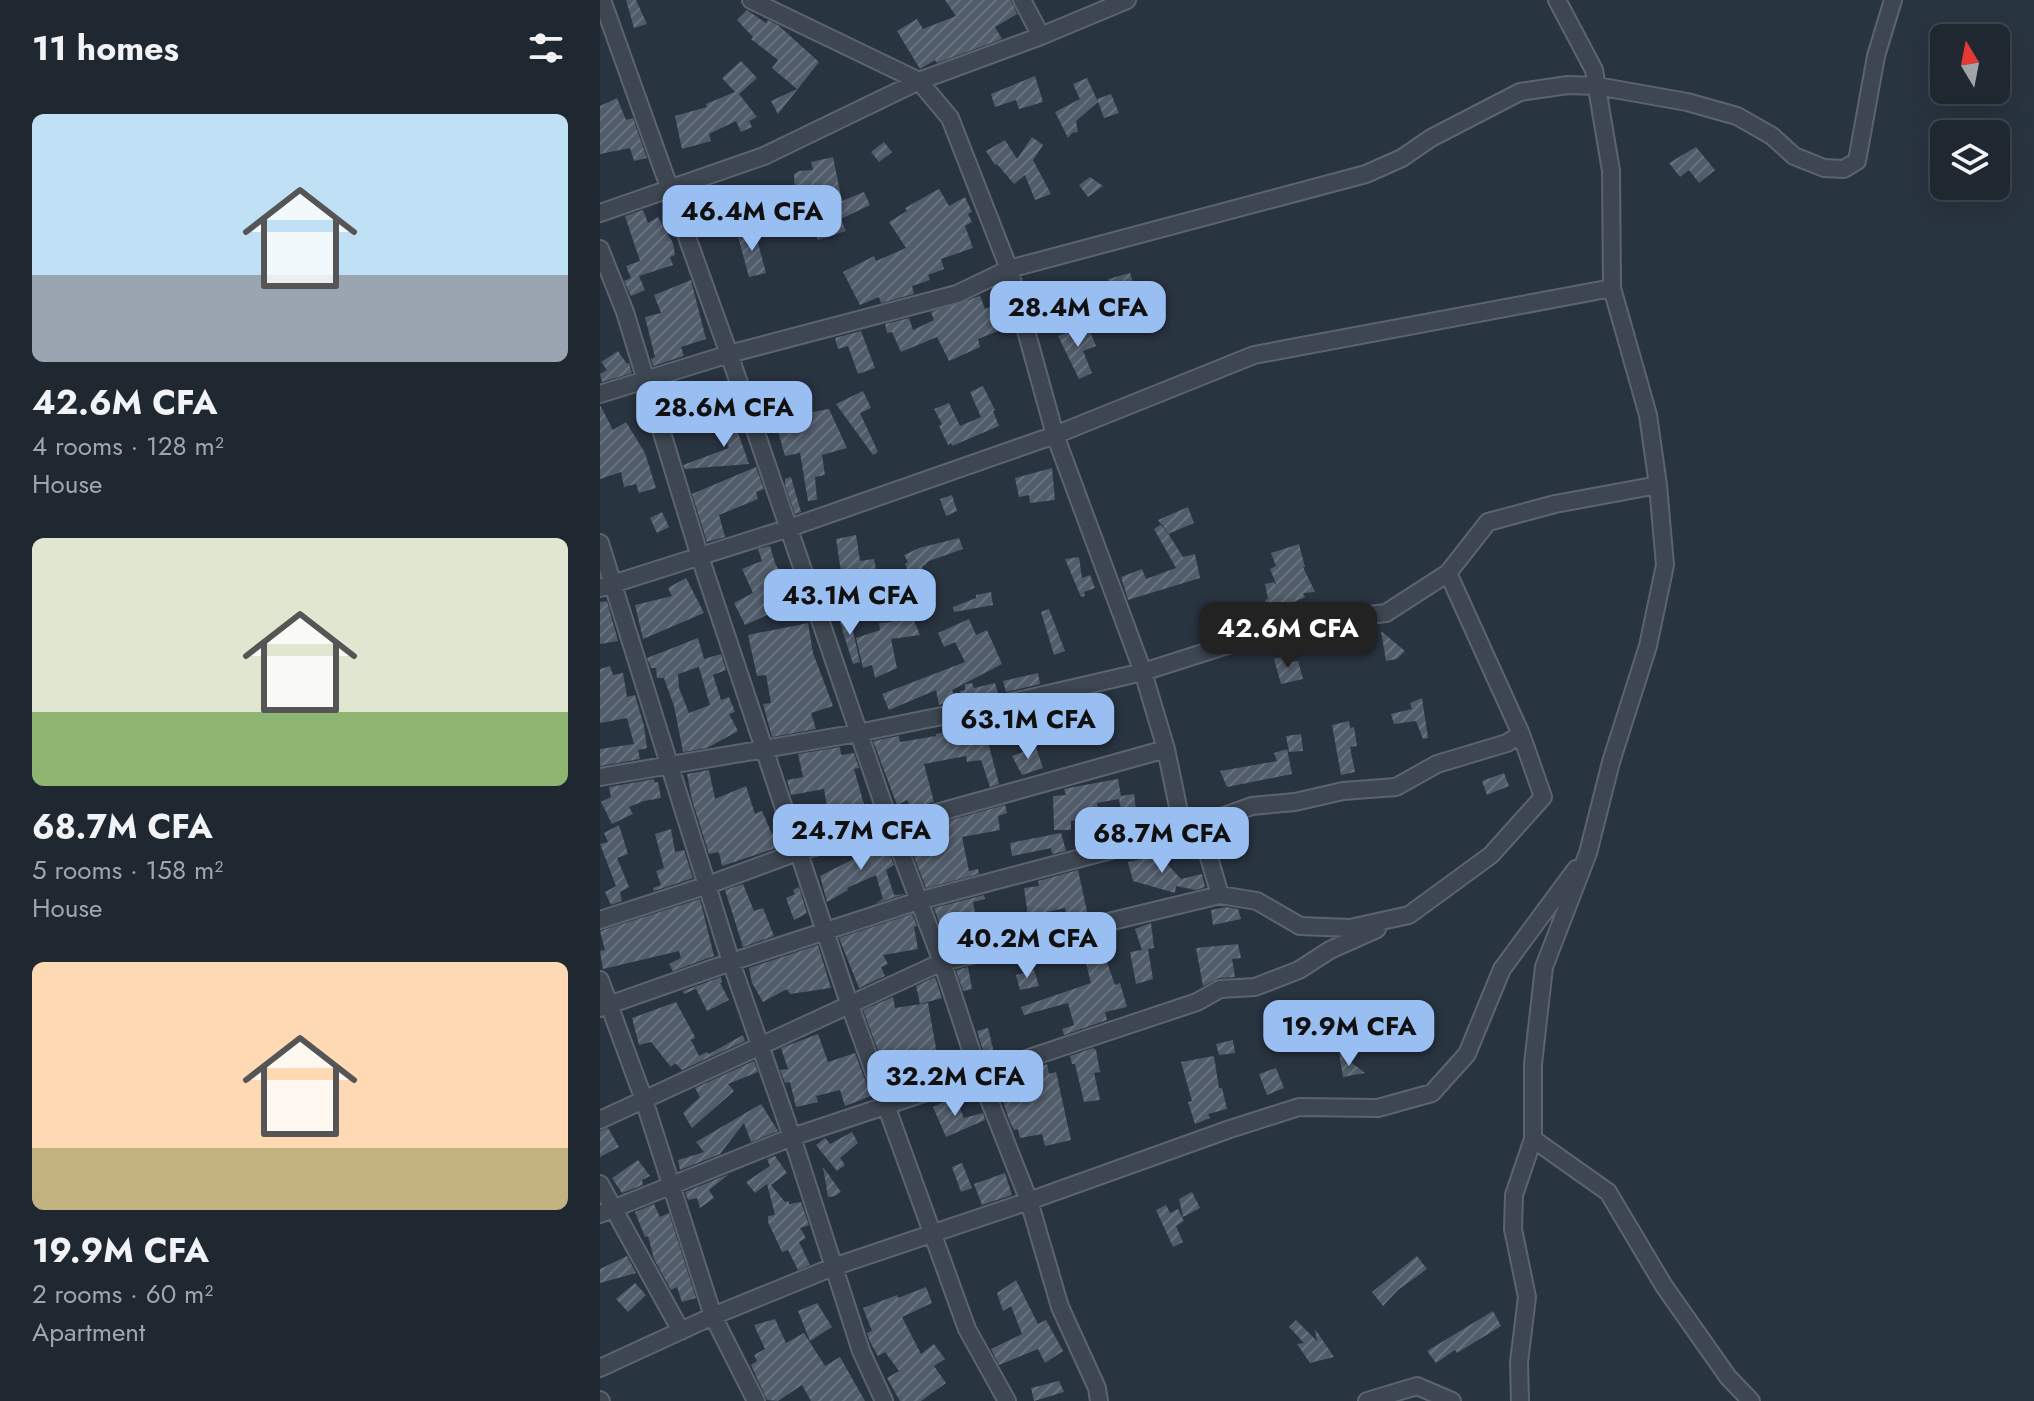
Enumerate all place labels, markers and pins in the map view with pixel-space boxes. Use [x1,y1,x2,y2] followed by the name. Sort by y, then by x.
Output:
[660,185,844,253] pin: 46.4M CFA
[986,281,1170,349] pin: 28.4M CFA
[632,381,816,449] pin: 28.6M CFA
[758,569,942,637] pin: 43.1M CFA
[1196,602,1380,670] pin: 42.6M CFA
[936,693,1120,761] pin: 63.1M CFA
[769,804,953,872] pin: 24.7M CFA
[1070,807,1254,875] pin: 68.7M CFA
[935,912,1119,980] pin: 40.2M CFA
[1257,1000,1441,1068] pin: 19.9M CFA
[863,1050,1047,1118] pin: 32.2M CFA

